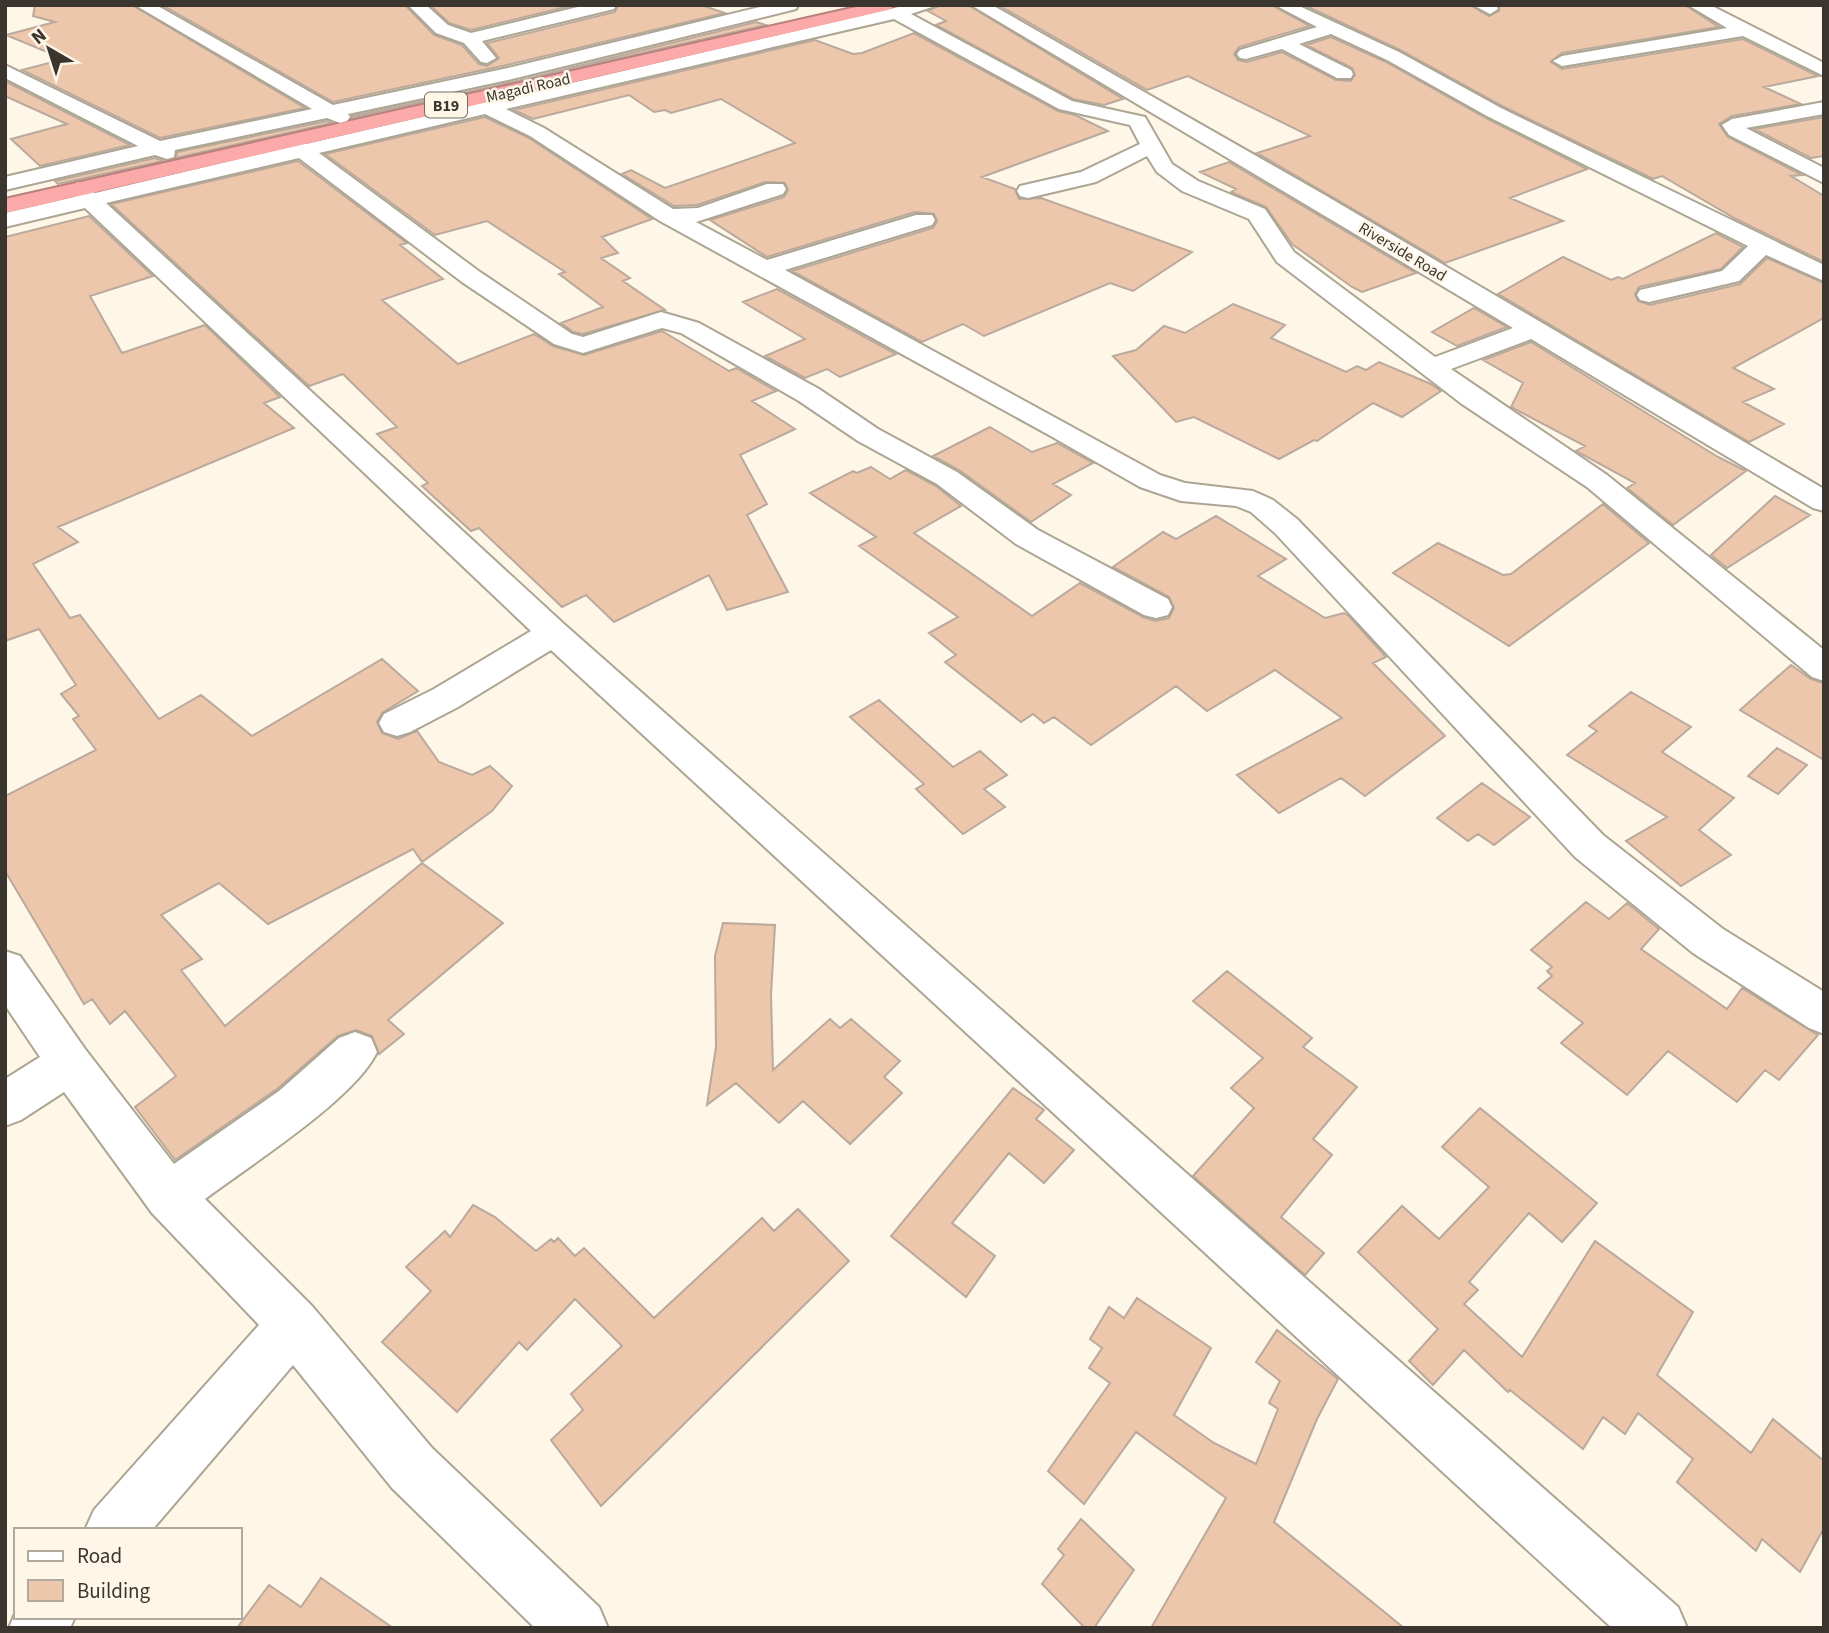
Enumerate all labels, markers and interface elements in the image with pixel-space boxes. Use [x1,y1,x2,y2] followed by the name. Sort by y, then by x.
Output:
[14,14,84,84] north arrow
[26,22,53,51] text: N
[484,68,573,108] street label: Magadi Road
[425,92,467,118] road number: B19
[1354,217,1451,287] street label: Riverside Road
[14,1528,242,1619] legend
[77,1541,122,1571] text: Road
[77,1576,151,1606] text: Building

